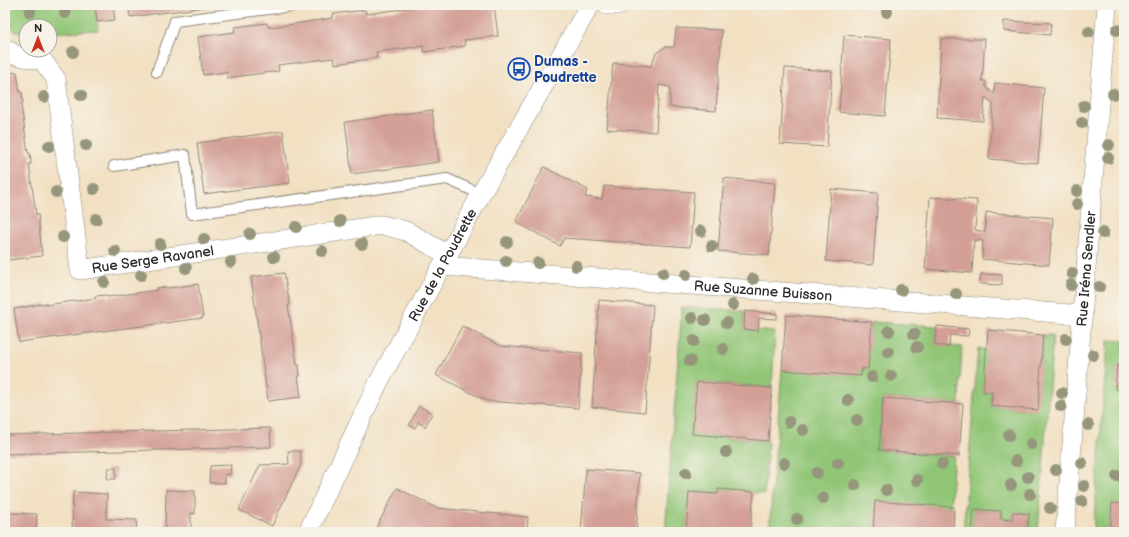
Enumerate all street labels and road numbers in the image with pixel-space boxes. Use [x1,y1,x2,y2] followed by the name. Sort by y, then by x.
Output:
[405,206,480,325] street label: Rue de la Poudrette
[1073,209,1100,327] street label: Rue Iréna Sendler
[91,242,215,277] street label: Rue Serge Ravanel
[693,277,833,305] street label: Rue Suzanne Buisson

